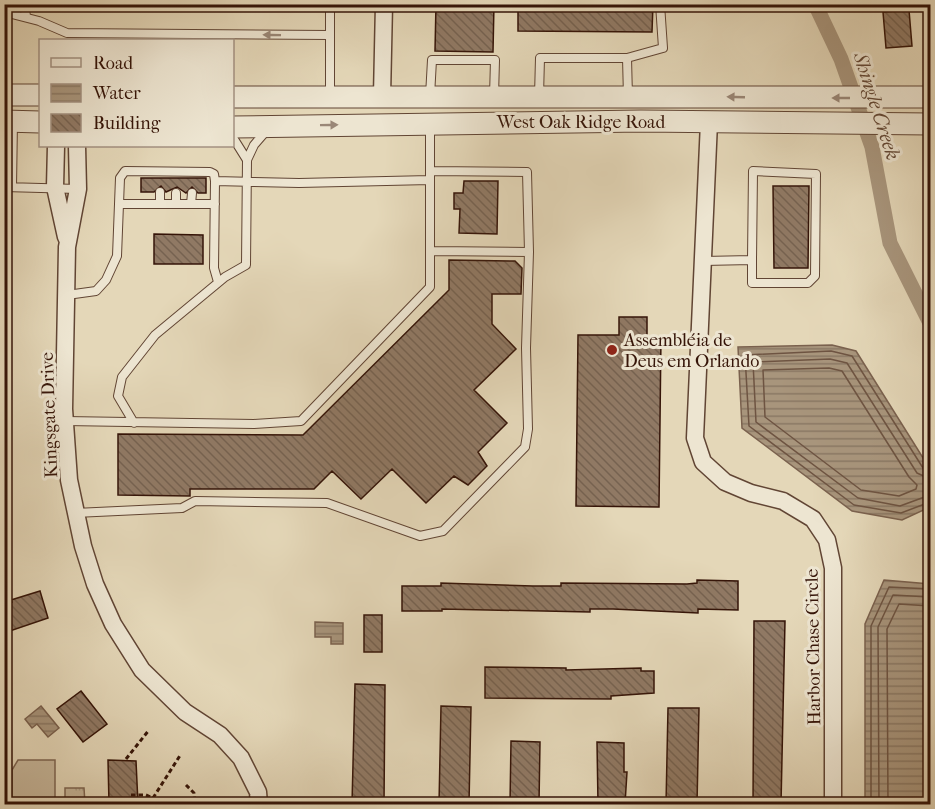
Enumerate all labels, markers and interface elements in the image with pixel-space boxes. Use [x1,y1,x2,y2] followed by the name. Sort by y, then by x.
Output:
[262,30,281,40] one-way arrow
[39,39,234,147] legend
[848,49,905,163] water label: Shingle Creek
[93,53,133,74] text: Road
[92,83,141,104] text: Water
[726,92,745,102] one-way arrow
[832,93,851,103] one-way arrow
[496,112,665,133] street label: West Oak Ridge Road
[93,113,161,134] text: Building
[320,120,339,130] one-way arrow
[623,330,759,372] place label: Assembléia de Deus em Orlando
[605,343,619,357] marker: Assembléia de Deus em Orlando
[37,351,62,478] street label: Kingsgate Drive
[802,568,825,725] street label: Harbor Chase Circle

